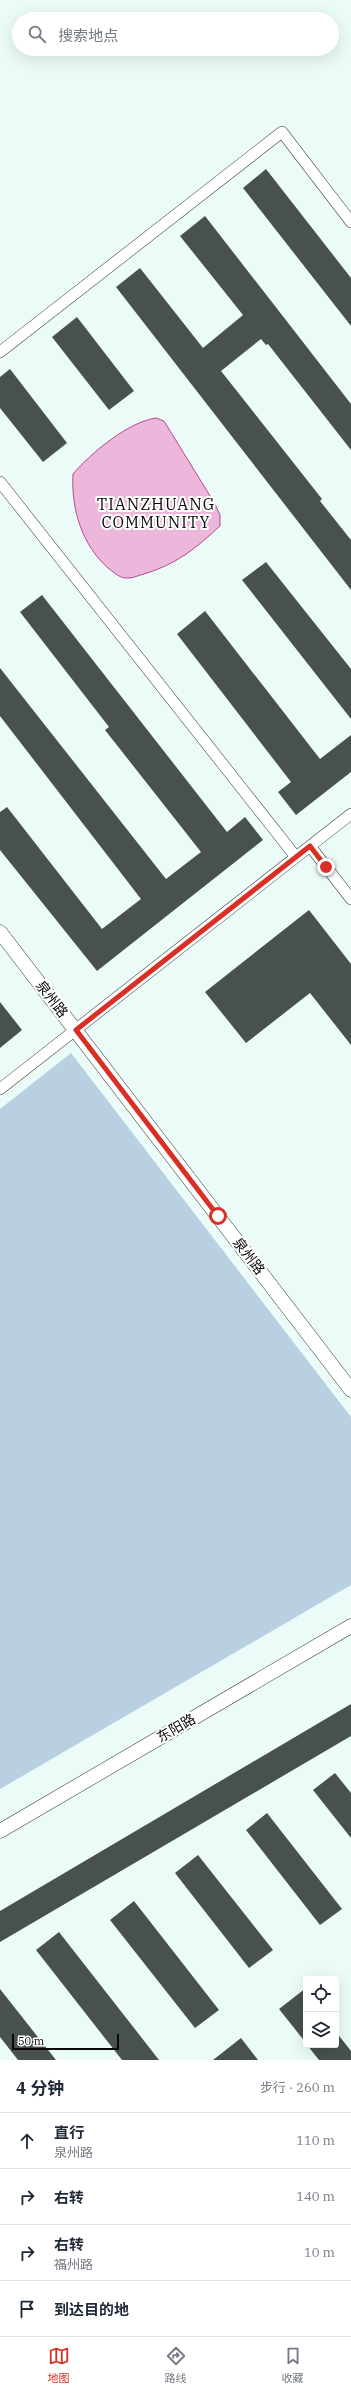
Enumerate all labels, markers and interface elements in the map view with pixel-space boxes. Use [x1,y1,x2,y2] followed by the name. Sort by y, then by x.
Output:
[12,12,339,56] search box
[26,23,48,45] icon: search
[58,26,118,45] text: 搜索地点
[97,494,215,532] district label: TIANZHUANG COMMUNITY
[317,858,335,876] route end
[32,977,72,1021] street label: 泉州路
[209,1207,227,1225] route start
[229,1234,269,1278] street label: 泉州路
[153,1710,199,1746] street label: 东阳路
[303,1976,339,2048] map controls
[303,1976,339,2012] button: locate
[303,2012,339,2048] button: layers
[12,2032,119,2051] scale bar
[18,2034,44,2048] text: 50 m
[16,2077,64,2099] text: 4 分钟
[260,2079,335,2096] text: 步行 · 260 m
[54,2123,84,2142] text: 直行
[16,2130,38,2152] icon: ahead
[296,2132,335,2149] text: 110 m
[54,2144,93,2161] text: 泉州路
[16,2186,38,2208] icon: right
[54,2188,84,2207] text: 右转
[296,2188,335,2205] text: 140 m
[54,2235,84,2254] text: 右转
[16,2242,38,2264] icon: right
[304,2244,335,2261] text: 10 m
[54,2256,93,2273] text: 福州路
[16,2298,38,2320] icon: arrive
[54,2300,129,2319] text: 到达目的地
[48,2345,70,2385] tab: 地图
[165,2345,187,2385] tab: 路线
[282,2345,304,2385] tab: 收藏

